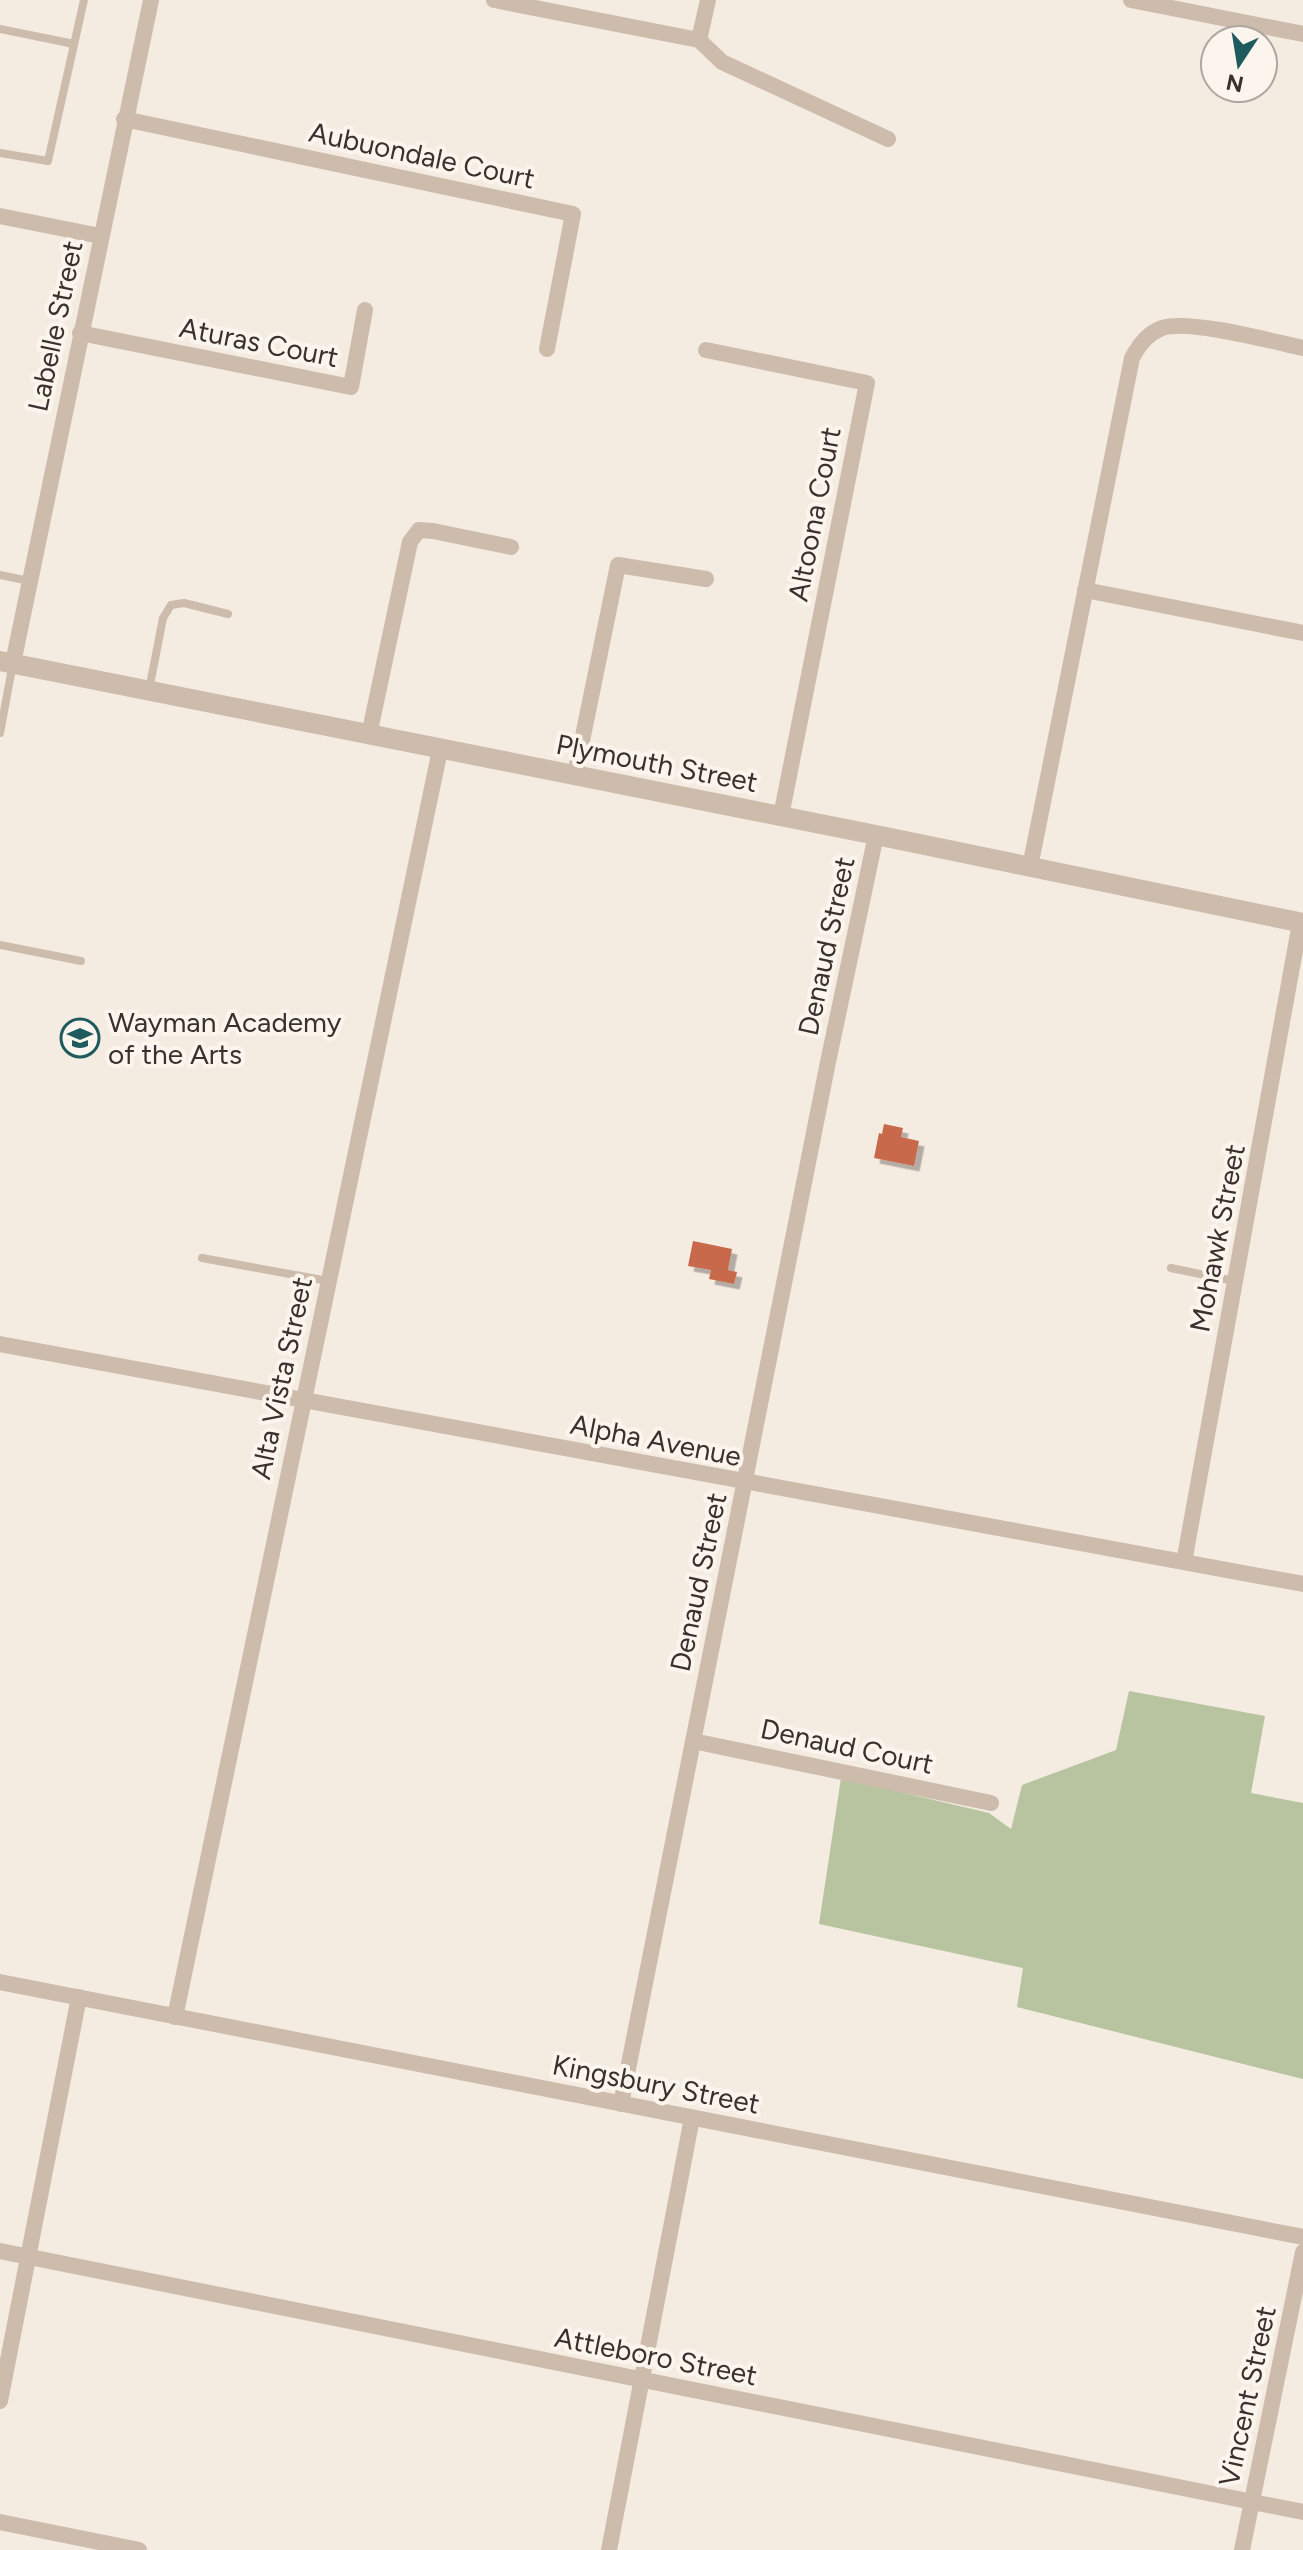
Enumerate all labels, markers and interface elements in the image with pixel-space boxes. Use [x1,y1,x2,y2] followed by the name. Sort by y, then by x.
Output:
[1199,24,1279,104] north arrow
[1224,68,1246,98] text: N
[306,114,538,196] street label: Aubuondale Court
[20,238,90,414] street label: Labelle Street
[177,310,341,374] street label: Aturas Court
[780,424,848,604] street label: Altoona Court
[553,727,761,799] street label: Plymouth Street
[790,854,862,1038] street label: Denaud Street
[108,1005,342,1071] place label: Wayman Academy of the Arts
[59,1017,101,1059] school or university icon: Wayman Academy of the Arts
[1182,1141,1252,1335] street label: Mohawk Street
[243,1274,319,1482] street label: Alta Vista Street
[568,1407,744,1473] street label: Alpha Avenue
[662,1490,734,1674] street label: Denaud Street
[758,1711,936,1781] street label: Denaud Court
[550,2047,762,2121] street label: Kingsbury Street
[1211,2303,1283,2489] street label: Vincent Street
[552,2320,760,2392] street label: Attleboro Street

